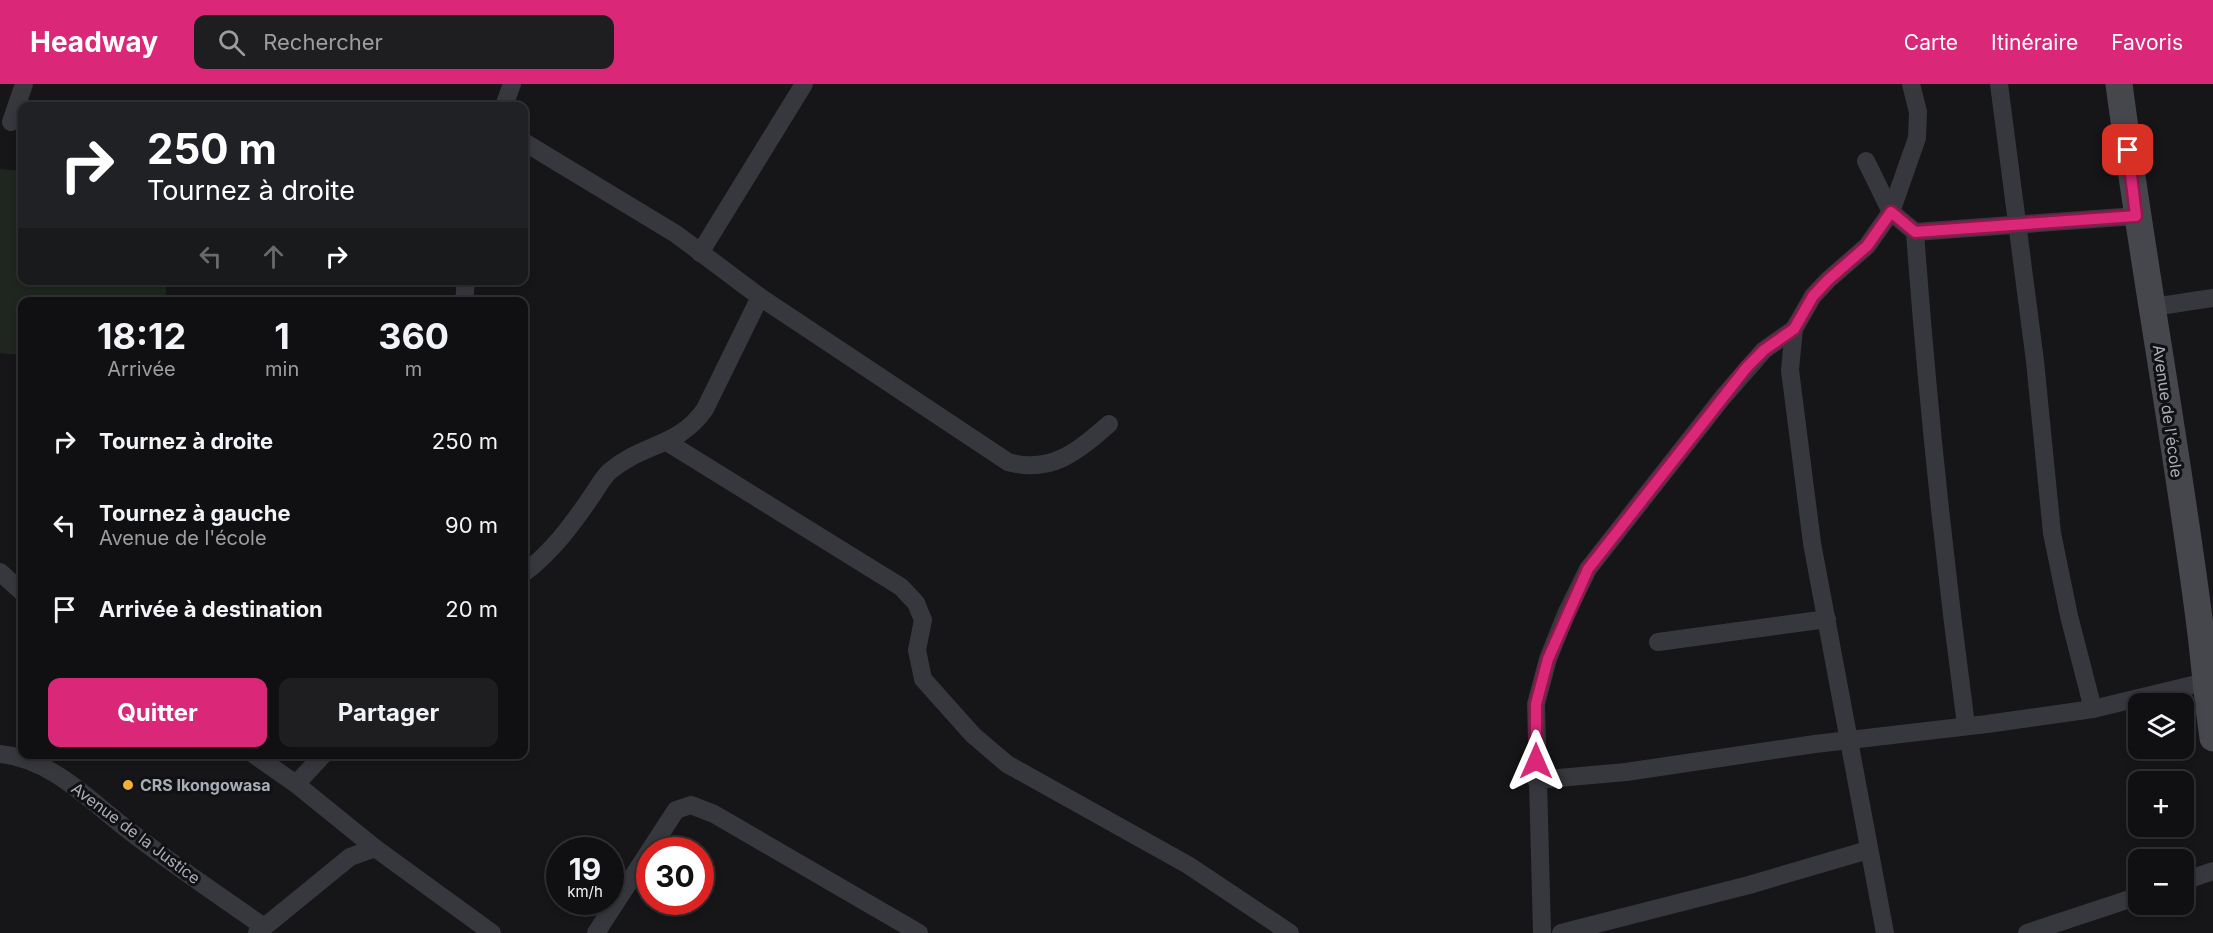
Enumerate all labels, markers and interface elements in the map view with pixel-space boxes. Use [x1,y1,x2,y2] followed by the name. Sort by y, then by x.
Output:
[194,15,614,69] search box
[30,25,158,59] text: Headway
[215,26,248,59] icon: search
[263,29,383,55] text: Rechercher
[1904,30,1958,55] text: Carte
[1991,30,2078,55] text: Itinéraire
[2111,30,2183,55] text: Favoris
[147,123,277,174] text: 250 m
[2102,124,2153,175] pin
[48,126,126,204] icon: right
[2111,133,2144,166] icon: arrive
[147,174,355,207] text: Tournez à droite
[194,240,227,273] icon: left
[257,240,290,273] icon: ahead
[320,240,353,273] icon: right
[97,314,186,358] text: 18:12
[274,314,290,358] text: 1
[378,314,449,358] text: 360
[2149,343,2187,479] street label: Avenue de l'école
[107,357,176,381] text: Arrivée
[265,357,299,381] text: min
[405,357,422,381] text: m
[48,425,81,458] icon: right
[99,428,273,454] text: Tournez à droite
[432,428,498,454] text: 250 m
[99,500,291,526] text: Tournez à gauche
[48,509,81,542] icon: left
[445,512,498,538] text: 90 m
[99,526,267,550] text: Avenue de l'école
[48,593,81,626] icon: arrive
[99,596,323,622] text: Arrivée à destination
[445,596,498,622] text: 20 m
[48,678,267,747] button: Quitter
[279,678,498,747] button: Partager
[2128,693,2194,915] map controls
[2128,693,2194,759] button: layers
[1504,729,1568,793] position arrow
[2128,771,2194,837] button: +
[140,775,271,795] place label: CRS Ikongowasa
[68,778,204,888] street label: Avenue de la Justice
[121,778,135,792] marker: CRS Ikongowasa
[636,837,714,915] speed limit sign: 30
[2128,849,2194,915] button: −
[569,851,601,887] text: 19
[567,882,603,901] text: km/h

